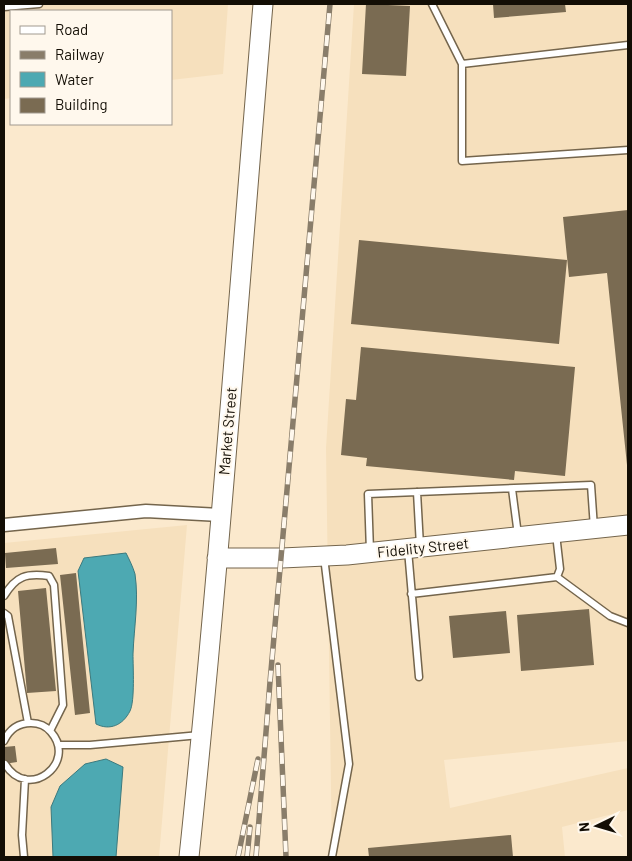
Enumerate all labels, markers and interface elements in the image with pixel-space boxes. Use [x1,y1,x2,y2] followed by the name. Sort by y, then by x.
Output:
[10,10,172,125] legend
[55,20,88,38] text: Road
[55,45,104,63] text: Railway
[55,70,94,88] text: Water
[55,95,108,113] text: Building
[214,386,240,476] street label: Market Street
[376,533,470,561] street label: Fidelity Street
[572,801,622,851] north arrow
[575,822,592,833] text: N

